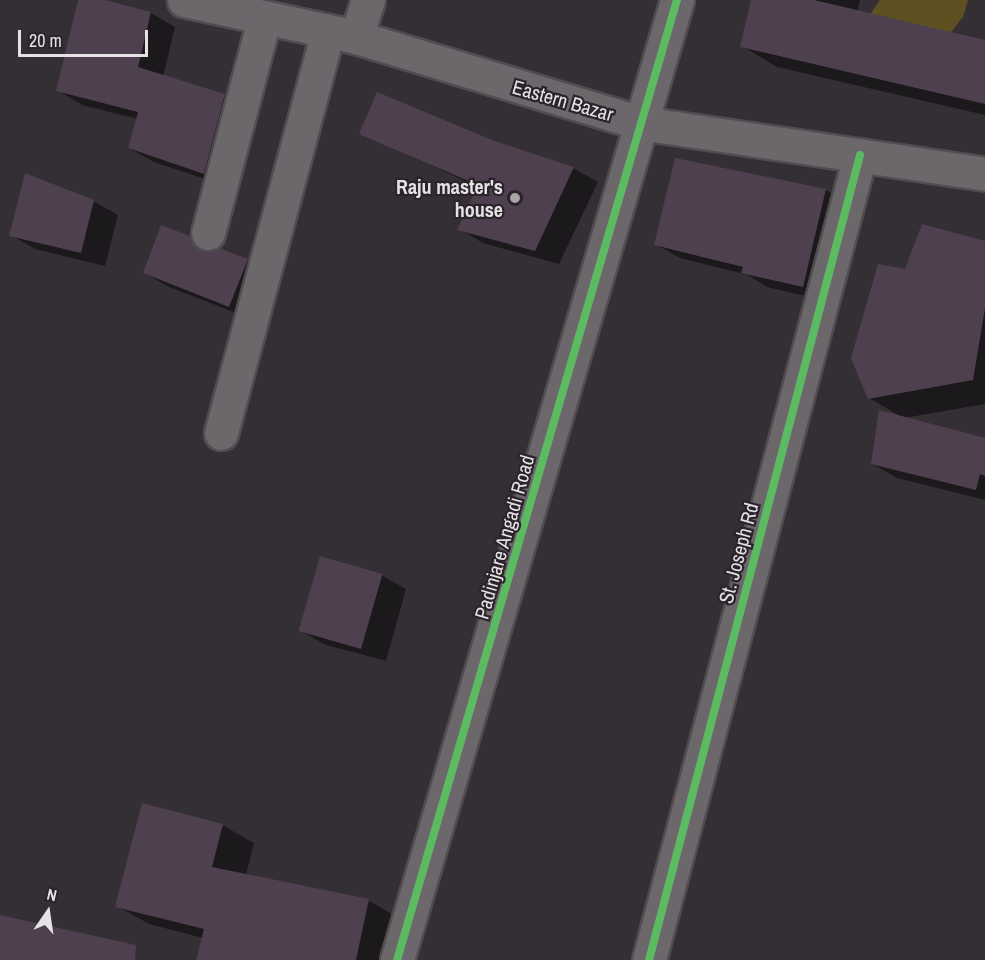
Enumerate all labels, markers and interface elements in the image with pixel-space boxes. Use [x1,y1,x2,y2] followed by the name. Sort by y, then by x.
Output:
[21,18,152,56] scale bar
[29,28,62,53] text: 20 m
[510,74,616,126] street label: Eastern Bazar
[396,174,503,221] place label: Raju master's house
[508,191,522,205] marker: Raju master's house
[469,452,539,622] street label: Padinjare Angadi Road
[713,500,763,606] street label: St. Joseph Rd
[18,882,78,942] north arrow
[45,883,59,906] text: N

